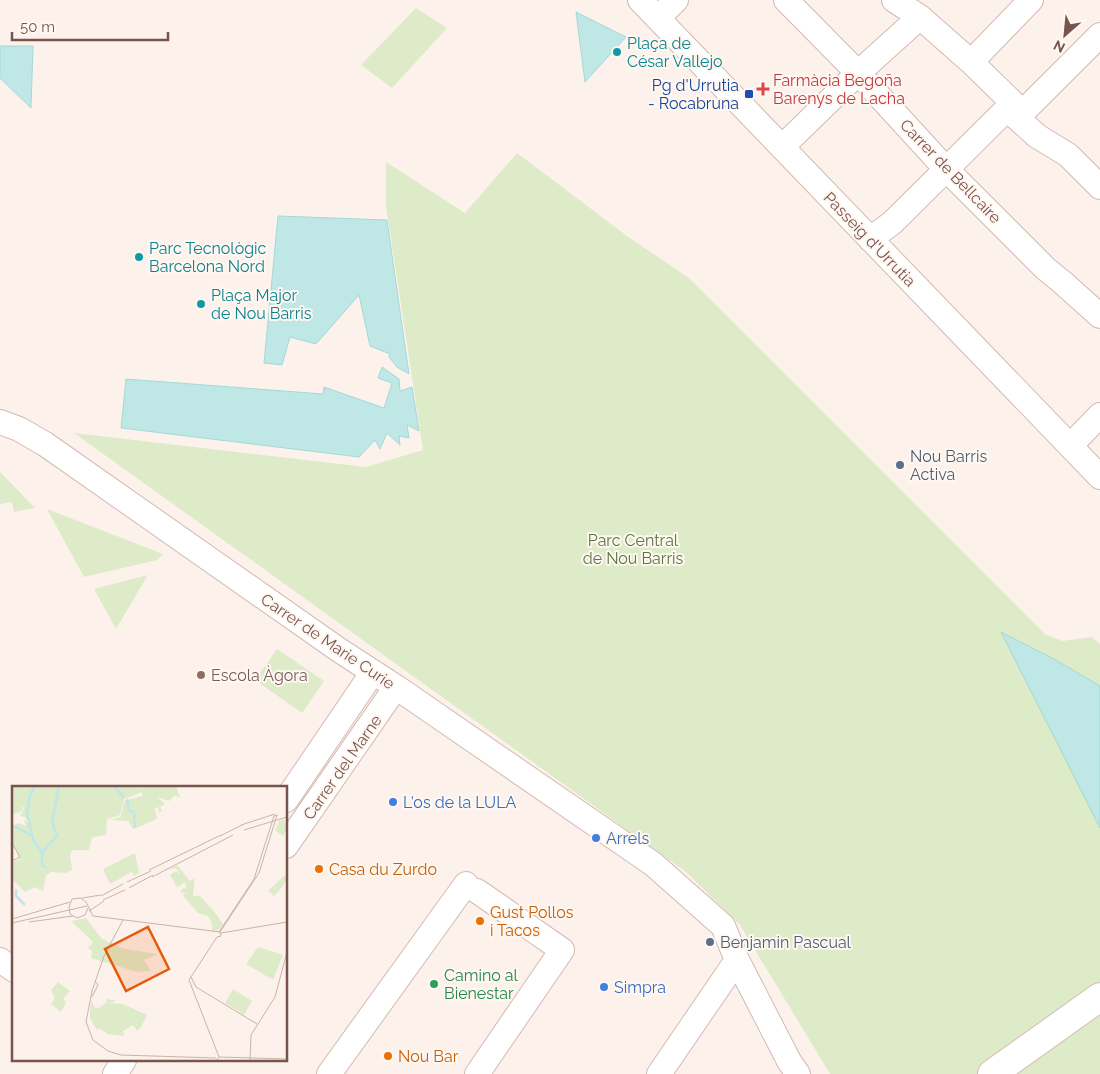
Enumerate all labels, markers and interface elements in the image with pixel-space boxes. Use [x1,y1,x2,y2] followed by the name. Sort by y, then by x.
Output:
[12,10,169,42] scale bar
[1040,10,1090,60] north arrow
[20,18,55,36] text: 50 m
[627,34,723,71] place label: Plaça de César Vallejo
[1051,37,1067,56] text: N
[611,46,623,58] marker: Plaça de César Vallejo
[773,71,905,108] place label: Farmàcia Begoña Barenys de Lacha
[648,76,739,113] place label: Pg d'Urrutia - Rocabruna
[757,83,769,95] marker: Farmàcia Begoña Barenys de Lacha
[743,88,755,100] marker: Pg d'Urrutia - Rocabruna
[896,115,1005,227] street label: Carrer de Bellcaire
[820,188,920,291] street label: Passeig d'Urrutia
[149,239,267,276] place label: Parc Tecnològic Barcelona Nord
[133,251,145,263] marker: Parc Tecnològic Barcelona Nord
[211,286,312,323] place label: Plaça Major de Nou Barris
[195,298,207,310] marker: Plaça Major de Nou Barris
[910,447,987,484] place label: Nou Barris Activa
[894,459,906,471] marker: Nou Barris Activa
[583,531,684,568] park label: Parc Central de Nou Barris
[257,590,398,693] street label: Carrer de Marie Curie
[211,665,308,685] place label: Escola Àgora
[195,669,207,681] marker: Escola Àgora
[299,711,386,823] street label: Carrer del Marne
[12,786,288,1062] inset map
[403,793,517,812] place label: L'os de la LULA
[387,796,399,808] marker: L'os de la LULA
[606,829,650,848] place label: Arrels
[590,832,602,844] marker: Arrels
[329,860,437,879] place label: Casa du Zurdo
[313,863,325,875] marker: Casa du Zurdo
[490,903,574,940] place label: Gust Pollos i Tacos
[474,915,486,927] marker: Gust Pollos i Tacos
[720,933,852,952] place label: Benjamin Pascual
[704,936,716,948] marker: Benjamin Pascual
[444,966,519,1003] place label: Camino al Bienestar
[428,978,440,990] marker: Camino al Bienestar
[614,978,666,997] place label: Simpra
[598,981,610,993] marker: Simpra
[398,1047,459,1066] place label: Nou Bar
[382,1050,394,1062] marker: Nou Bar

